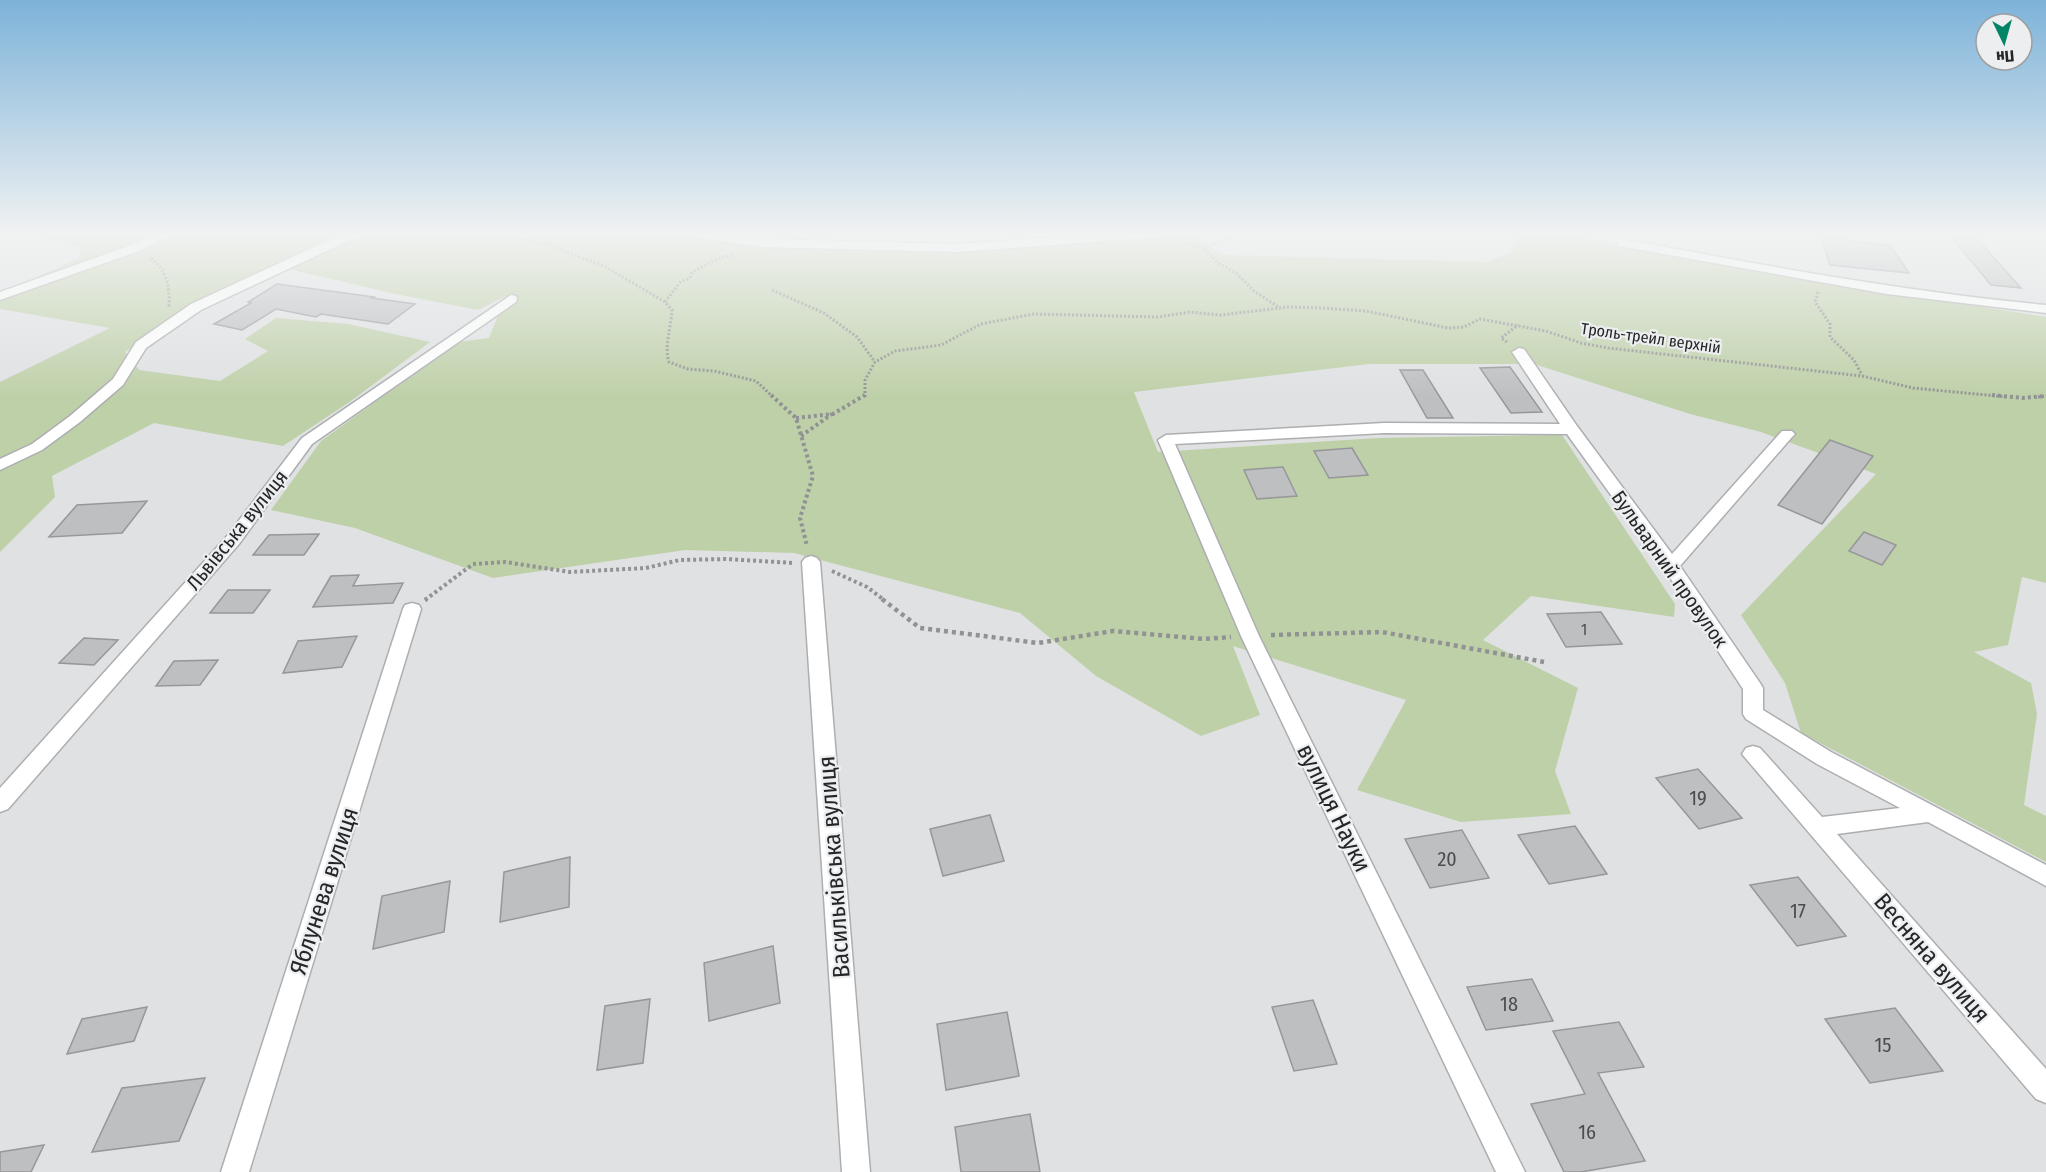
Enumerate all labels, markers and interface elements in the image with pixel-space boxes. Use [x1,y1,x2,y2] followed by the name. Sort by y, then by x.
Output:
[1974,12,2034,72] north arrow
[1995,46,2015,67] text: Пн
[1580,319,1722,357] street label: Троль-трейл верхній
[181,465,293,595] street label: Львівська вулиця
[1607,486,1734,653] street label: Бульварний провулок
[1581,620,1587,639] house number: 1
[1291,740,1377,876] street label: вулиця Науки
[812,755,856,979] street label: Васильківська вулиця
[1689,786,1707,810] house number: 19
[284,804,364,978] street label: Яблунева вулиця
[1437,847,1457,871] house number: 20
[1868,888,1996,1028] street label: Весняна вулиця
[1790,899,1806,923] house number: 17
[1500,992,1518,1016] house number: 18
[1875,1033,1891,1057] house number: 15
[1578,1120,1596,1144] house number: 16

